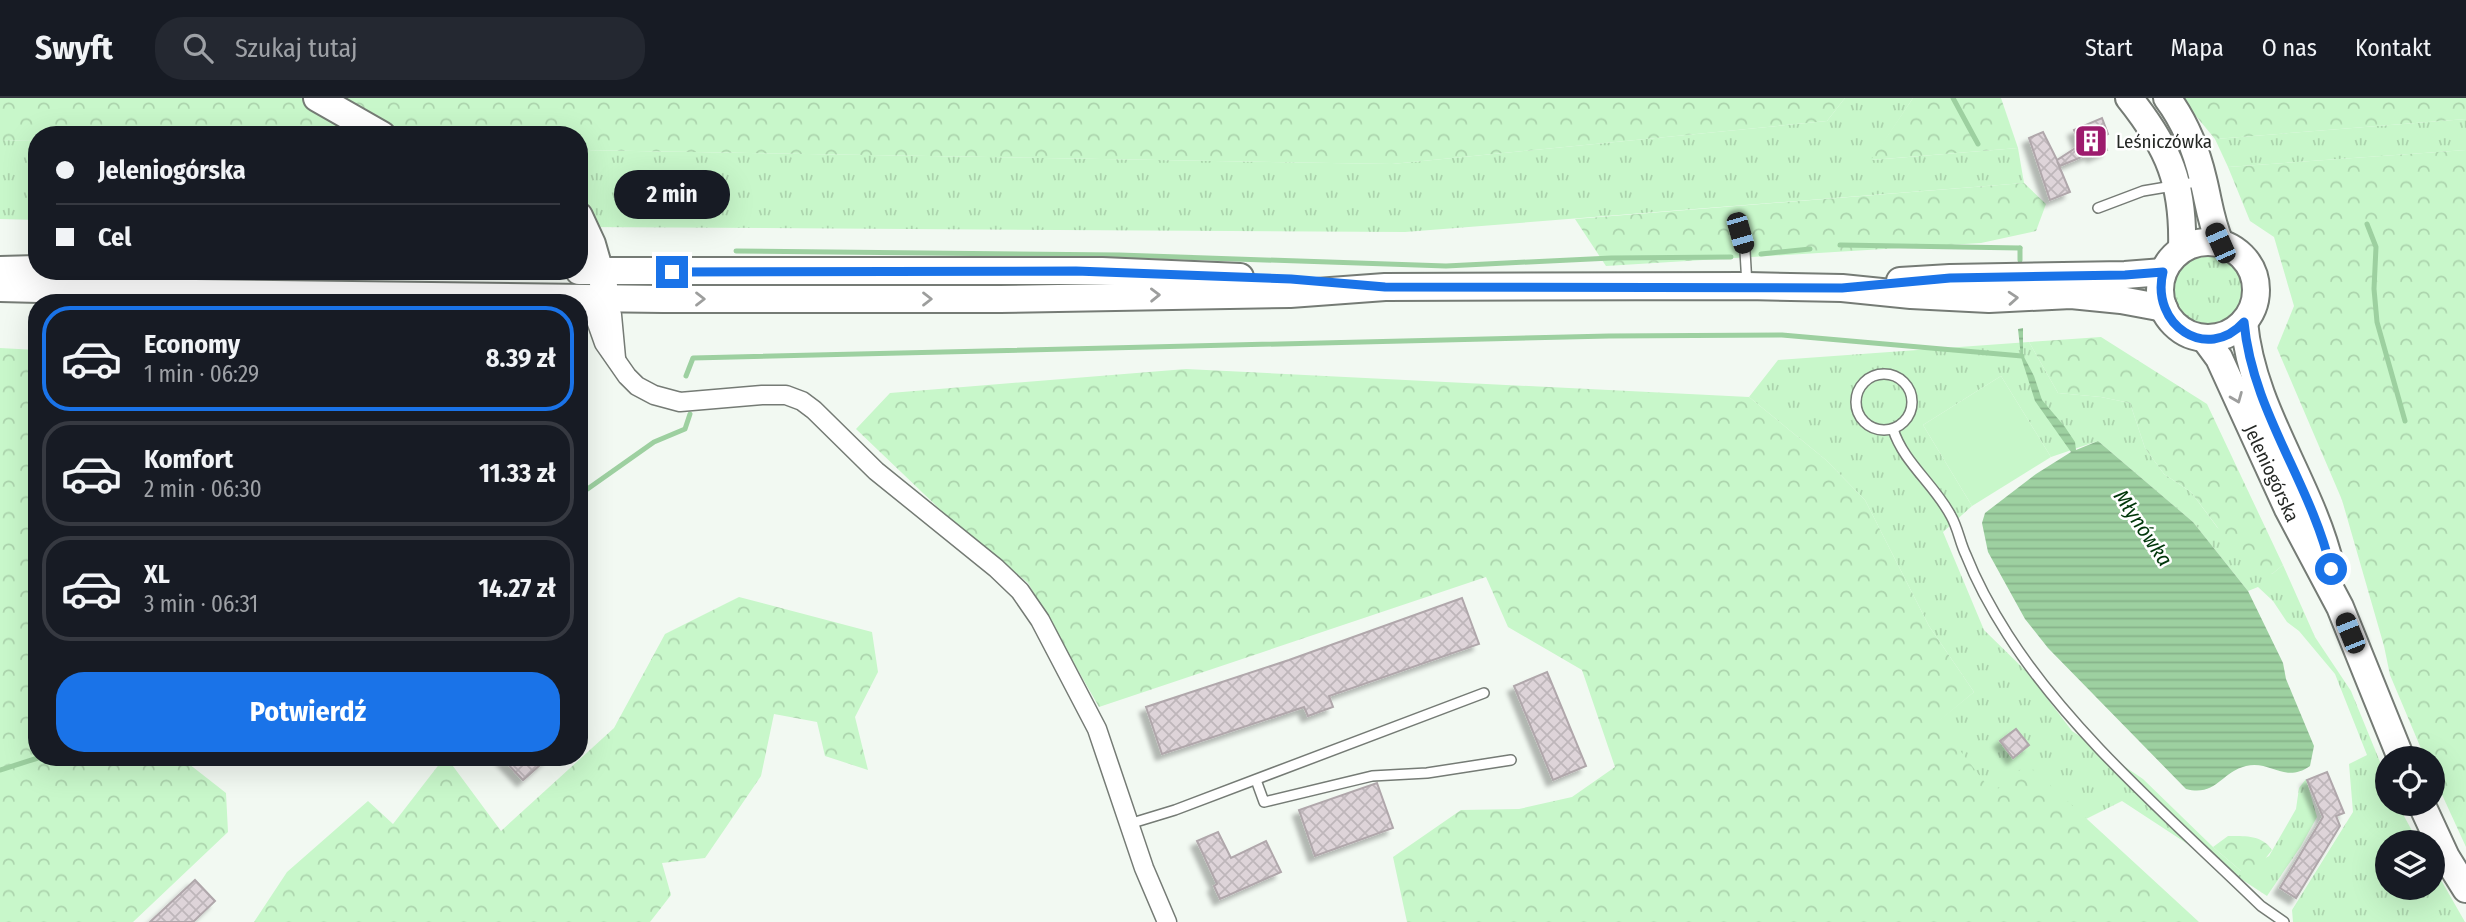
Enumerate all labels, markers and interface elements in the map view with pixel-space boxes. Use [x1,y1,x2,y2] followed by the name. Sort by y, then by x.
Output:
[155,17,645,80] search box
[35,28,113,68] text: Swyft
[179,29,217,67] icon: search
[235,33,358,64] text: Szukaj tutaj
[2085,34,2133,62] text: Start
[2171,34,2224,62] text: Mapa
[2262,34,2317,62] text: O nas
[2355,34,2431,62] text: Kontakt
[2072,122,2110,160] building icon: Leśniczówka
[2116,130,2212,153] place label: Leśniczówka
[98,155,246,186] text: Jeleniogórska
[614,170,730,220] callout: 2 min
[647,180,698,208] text: 2 min
[1725,210,1756,256] car
[2202,220,2239,266] car
[98,222,131,253] text: Cel
[656,256,688,288] route end
[1149,288,1160,303] one-way arrow
[2007,290,2018,305] one-way arrow
[695,291,705,307] one-way arrow
[922,291,933,307] one-way arrow
[60,327,123,390] icon: car
[144,329,240,360] text: Economy
[486,343,556,374] text: 8.39 zł
[144,360,259,388] text: 1 min · 06:29
[2229,392,2243,404] one-way arrow
[2239,421,2304,525] street label: Jeleniogórska
[60,442,123,505] icon: car
[144,444,233,475] text: Komfort
[479,458,556,489] text: 11.33 zł
[144,475,262,503] text: 2 min · 06:30
[2108,485,2178,571] water label: Młynówka
[2315,553,2347,585] route start
[60,557,123,620] icon: car
[144,559,170,590] text: XL
[478,573,556,604] text: 14.27 zł
[144,590,258,618] text: 3 min · 06:31
[2333,610,2368,656] car
[56,672,560,752] button: Potwierdź
[2375,746,2445,900] map controls
[2375,746,2445,816] button: locate
[2375,830,2445,900] button: layers

